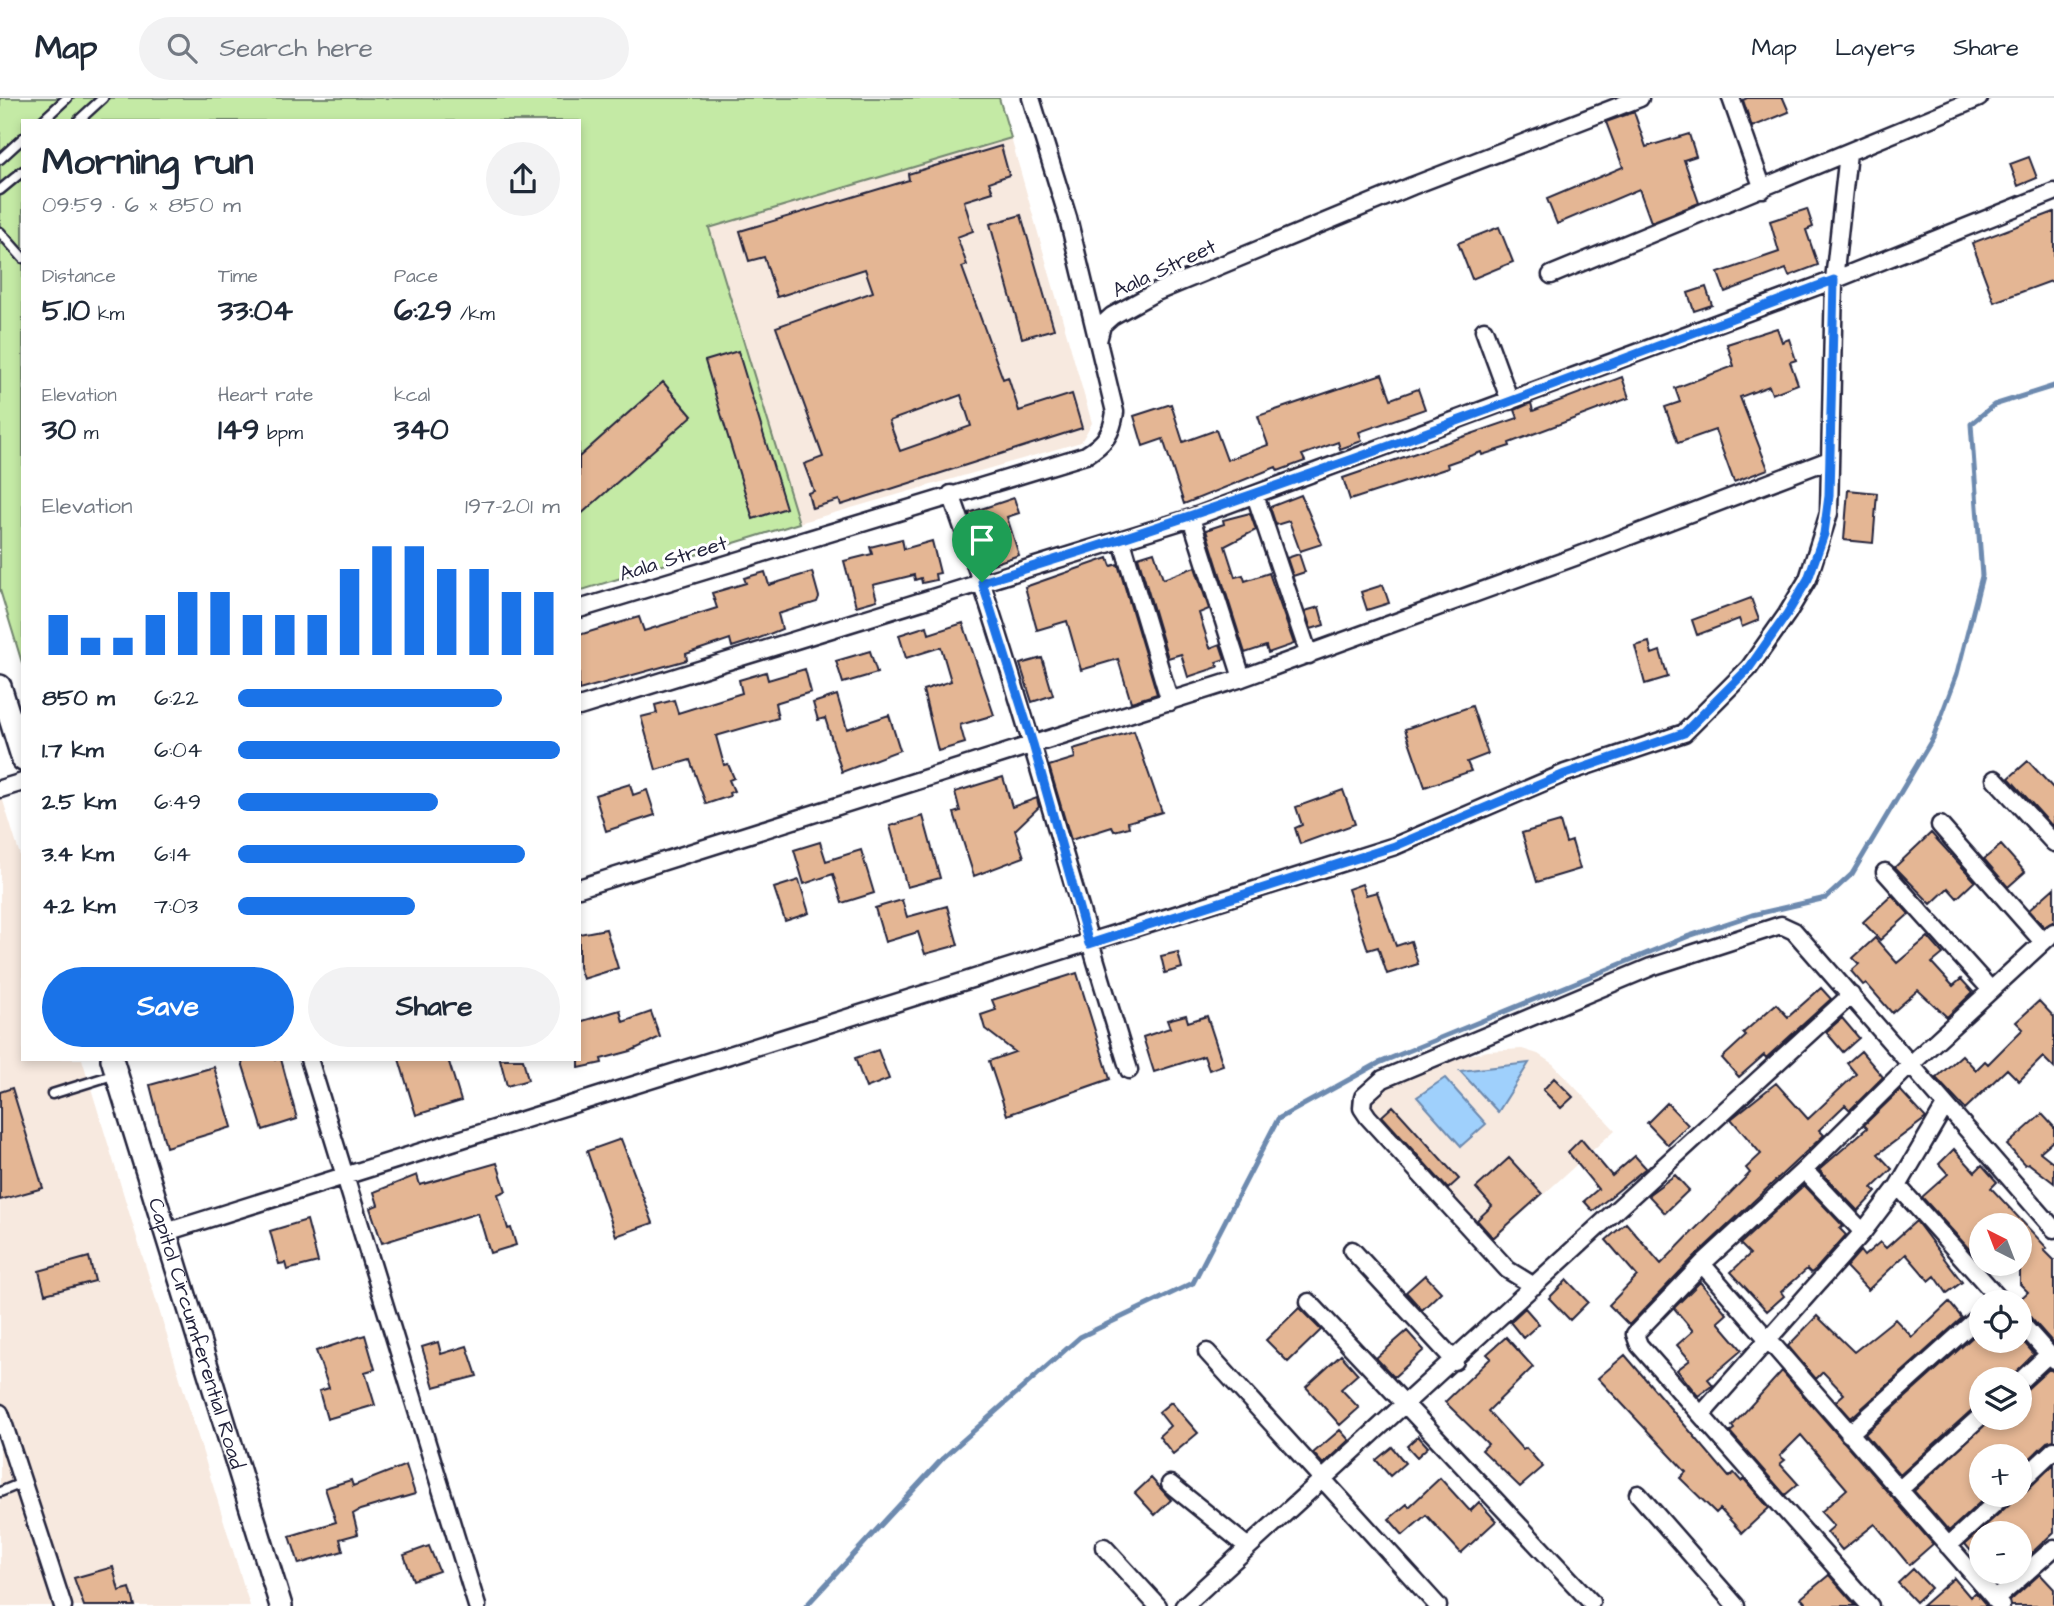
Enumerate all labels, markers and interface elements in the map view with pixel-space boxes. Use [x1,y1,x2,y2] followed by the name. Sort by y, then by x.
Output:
[139,17,629,80] search box
[35,25,97,71] text: Map
[163,29,201,67] icon: search
[219,30,373,66] text: Search here
[1752,31,1797,65] text: Map
[1835,31,1915,65] text: Layers
[1953,31,2019,65] text: Share
[42,137,254,189] text: Morning run
[486,142,560,216] button: share
[42,189,241,221] text: 09:59 · 6 × 850 m
[1108,232,1221,305] street label: Aala Street
[42,263,116,290] text: Distance
[218,263,258,290] text: Time
[394,263,438,290] text: Pace
[42,290,90,332] text: 5.10
[218,290,293,332] text: 33:04
[394,290,452,332] text: 6:29
[90,301,124,328] text: km
[452,301,495,328] text: /km
[42,382,117,409] text: Elevation
[218,382,313,409] text: Heart rate
[394,382,430,409] text: kcal
[42,409,76,451] text: 30
[218,409,259,451] text: 149
[394,409,449,451] text: 340
[76,420,99,447] text: m
[259,420,303,447] text: bpm
[42,490,133,522] text: Elevation
[465,490,560,522] text: 197–201 m
[952,510,1012,582] pin
[963,521,1001,559] icon: arrive
[616,528,731,589] street label: Aala Street
[42,682,115,714] text: 850 m
[154,682,199,714] text: 6:22
[42,734,104,766] text: 1.7 km
[154,734,202,766] text: 6:04
[42,786,116,818] text: 2.5 km
[154,786,201,818] text: 6:49
[42,838,114,870] text: 3.4 km
[154,838,191,870] text: 6:14
[42,890,115,922] text: 4.2 km
[154,890,198,922] text: 7:03
[42,967,294,1047] button: Save
[308,967,560,1047] button: Share
[141,1194,252,1473] street label: Capitol Circumferential Road
[1969,1213,2032,1276] north arrow
[1969,1213,2032,1584] map controls
[1969,1290,2032,1353] button: locate
[1969,1367,2032,1430] button: layers
[1969,1444,2032,1507] button: +
[1969,1521,2032,1584] button: −

